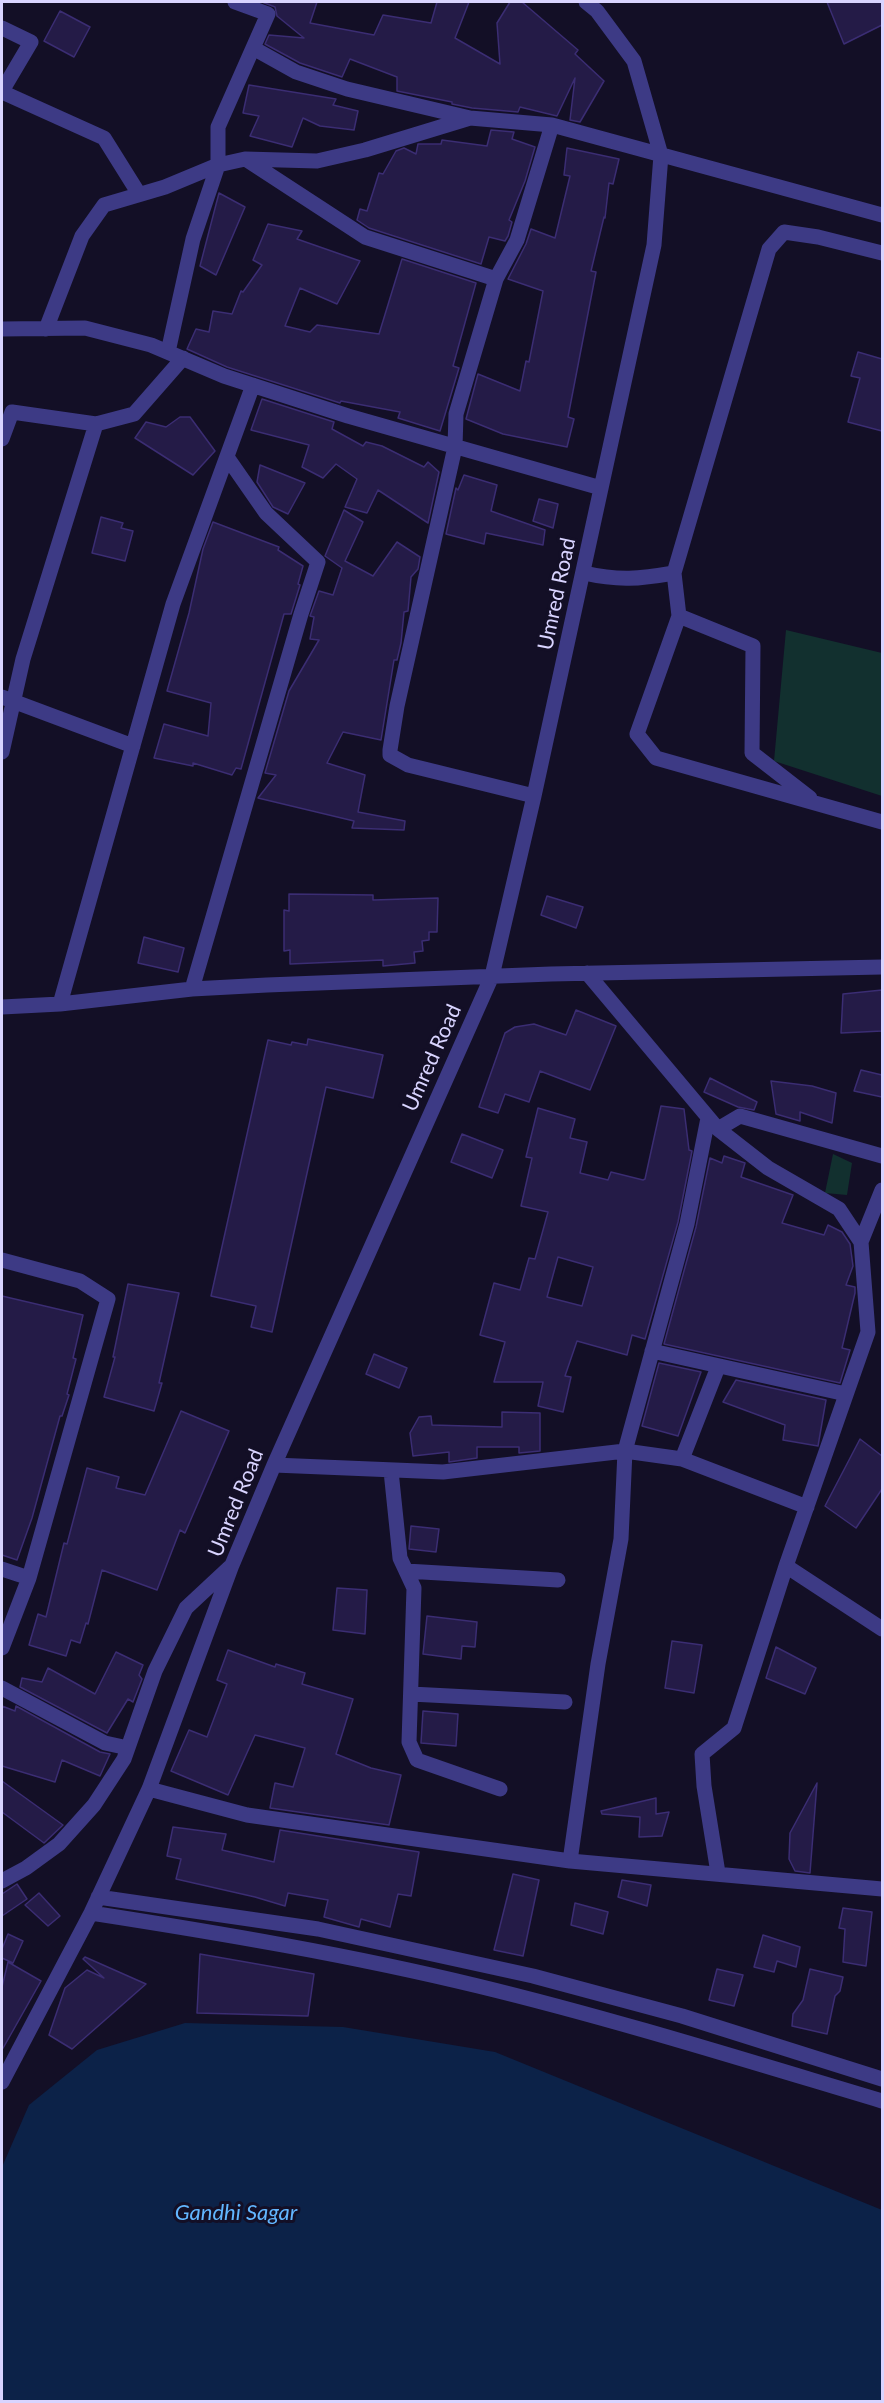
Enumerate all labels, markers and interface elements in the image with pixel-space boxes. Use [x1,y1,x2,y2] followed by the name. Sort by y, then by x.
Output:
[533,535,581,653] street label: Umred Road
[397,1001,467,1115] street label: Umred Road
[203,1445,269,1561] street label: Umred Road
[175,2200,297,2226] water label: Gandhi Sagar

